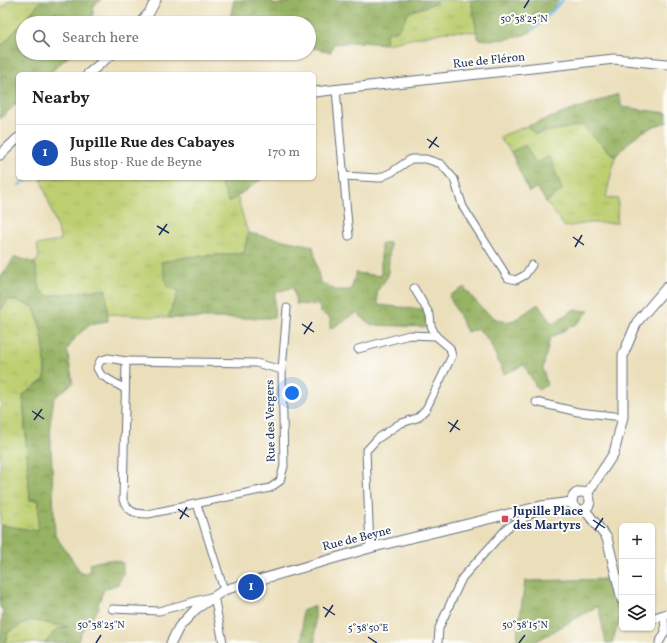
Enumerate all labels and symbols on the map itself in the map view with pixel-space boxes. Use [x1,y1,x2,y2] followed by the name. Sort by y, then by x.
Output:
[500,12,548,26] text: 50°38'25"N
[452,49,526,73] street label: Rue de Fléron
[262,380,280,462] street label: Rue des Vergers
[282,383,302,403] your location
[512,504,583,534] place label: Jupille Place des Martyrs
[500,514,510,524] marker: Jupille Place des Martyrs
[321,523,393,555] street label: Rue de Beyne
[238,572,264,602] pin: 1
[77,618,125,632] text: 50°38'25"N
[502,618,549,632] text: 50°38'15"N
[348,621,388,635] text: 5°38'50"E

